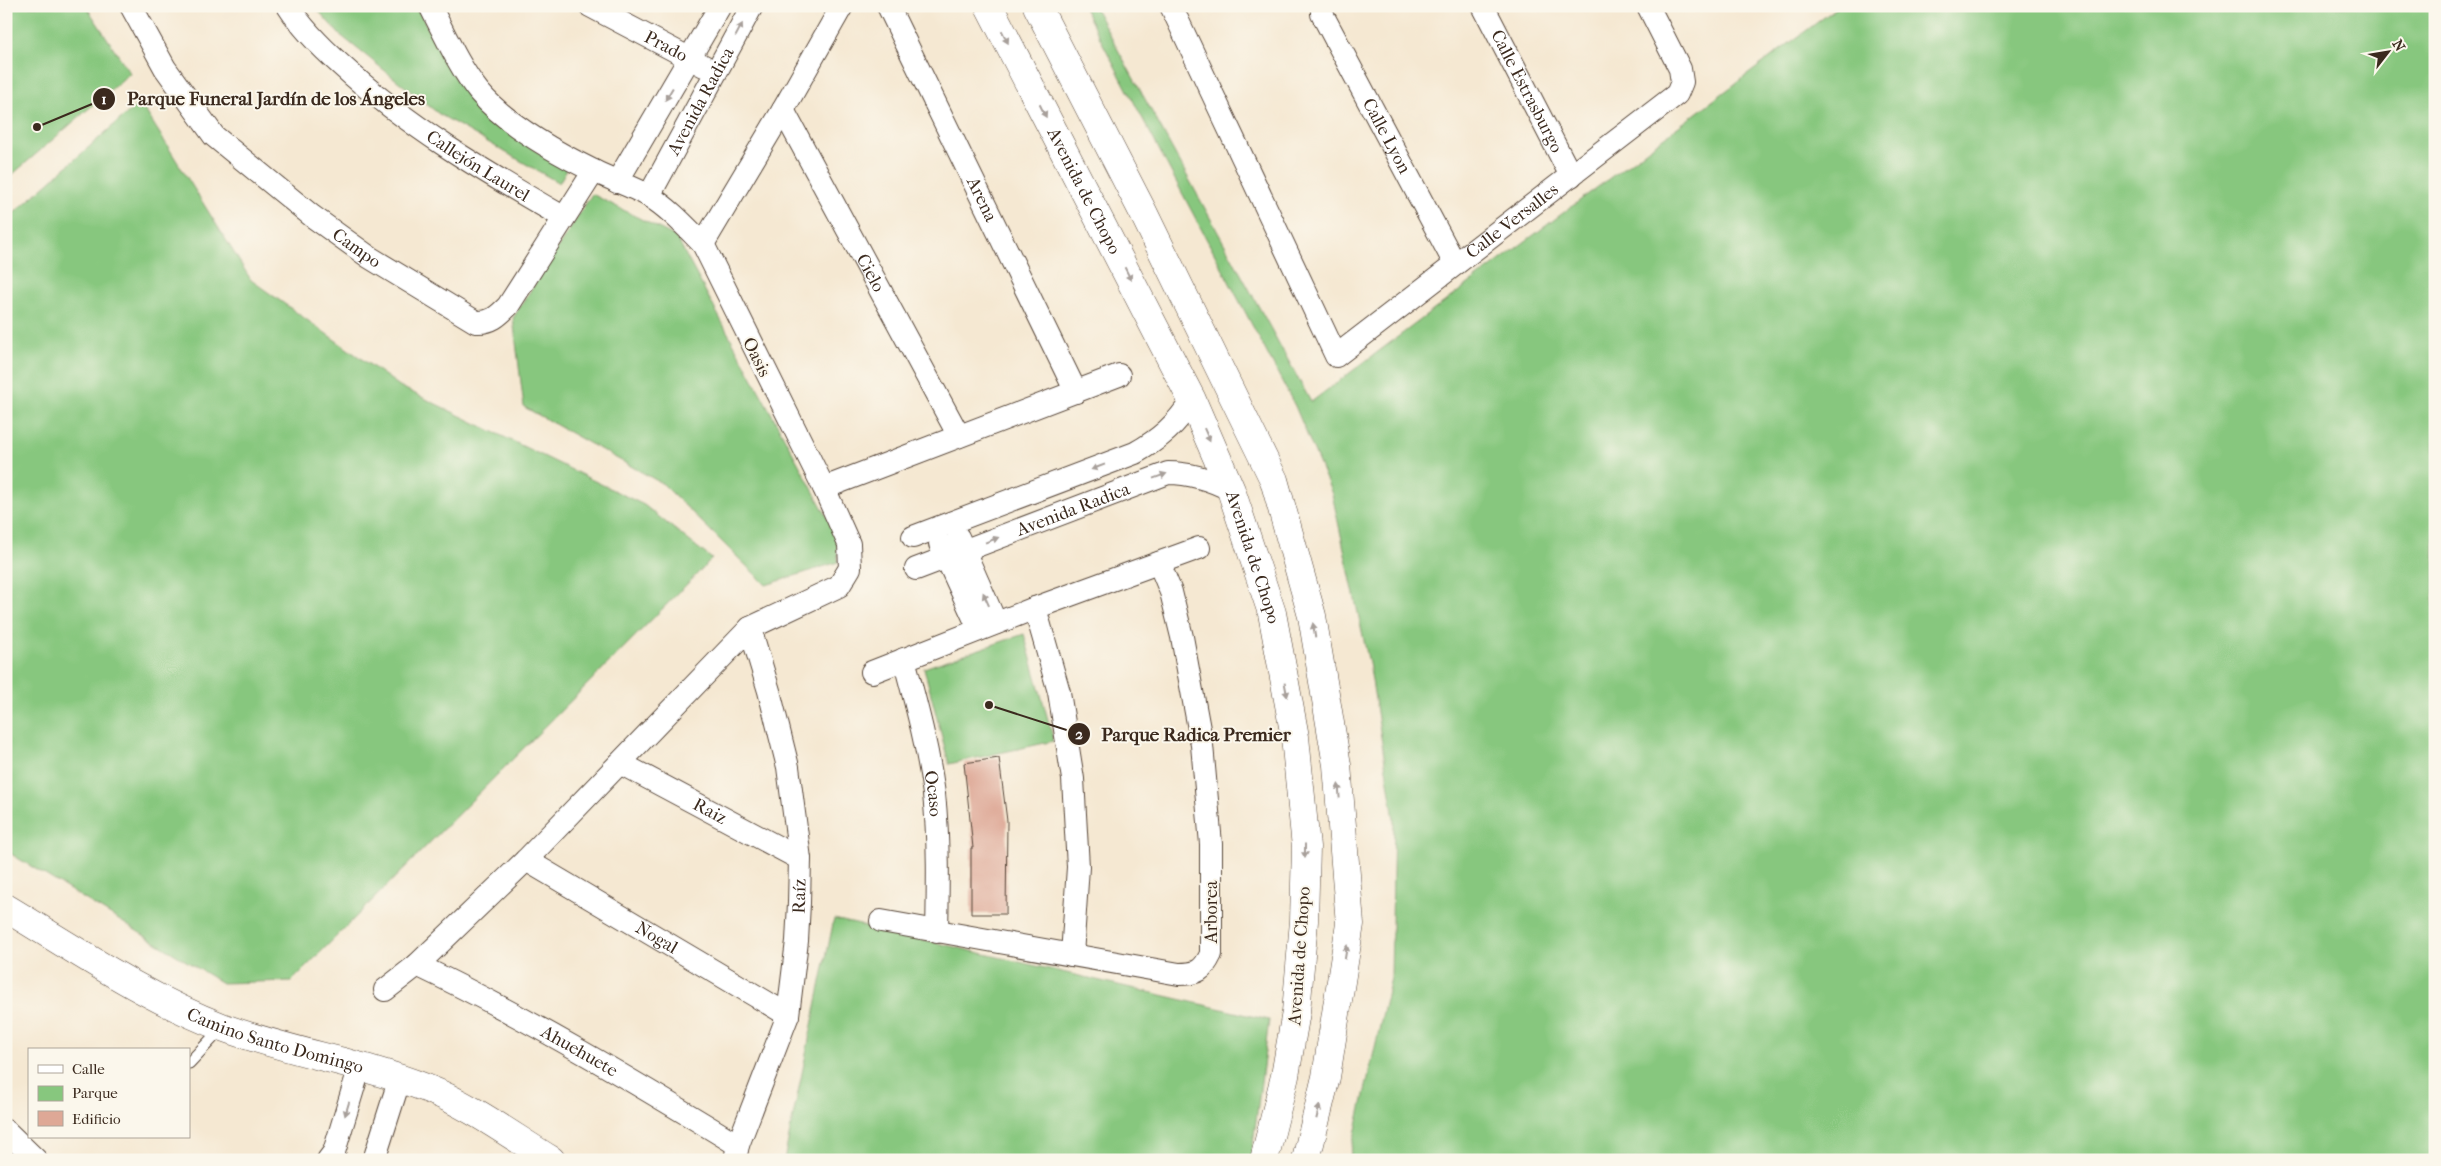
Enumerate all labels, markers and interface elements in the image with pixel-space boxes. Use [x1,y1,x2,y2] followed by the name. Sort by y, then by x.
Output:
[735,23,743,38] one-way arrow
[1486,26,1567,157] street label: Calle Estrasburgo
[641,27,691,66] street label: Prado
[2364,28,2414,78] north arrow
[1001,30,1009,44] one-way arrow
[2389,37,2409,55] text: N
[663,43,739,160] street label: Avenida Radica
[92,82,435,116] callout: Parque Funeral Jardín de los Ángeles
[127,87,425,110] text: Parque Funeral Jardín de los Ángeles
[665,88,674,101] one-way arrow
[101,90,107,108] text: 1
[1358,95,1415,178] street label: Calle Lyon
[1039,104,1047,118] one-way arrow
[1042,124,1125,258] street label: Avenida de Chopo
[422,126,533,206] street label: Callejón Laurel
[962,173,1002,226] street label: Arena
[1462,179,1563,263] street label: Calle Versalles
[328,224,384,273] street label: Campo
[852,250,889,296] street label: Cielo
[1124,267,1132,281] one-way arrow
[738,334,775,381] street label: Oasis
[1204,428,1212,442] one-way arrow
[1090,463,1105,471] one-way arrow
[1153,472,1168,479] one-way arrow
[1013,478,1133,541] street label: Avenida Radica
[1221,487,1284,626] street label: Avenida de Chopo
[985,536,1000,544] one-way arrow
[981,592,989,606] one-way arrow
[1309,622,1317,638] one-way arrow
[1282,683,1290,698] one-way arrow
[1067,717,1301,751] callout: Parque Radica Premier
[1101,724,1292,746] text: Parque Radica Premier
[1075,725,1083,743] text: 2
[920,769,946,818] street label: Ocaso
[1335,783,1343,799] one-way arrow
[689,794,730,829] street label: Raiz
[1301,844,1309,860] one-way arrow
[788,878,811,914] street label: Raíz
[1201,880,1222,944] street label: Arborea
[1284,886,1315,1027] street label: Avenida de Chopo
[632,917,681,958] street label: Nogal
[1342,944,1350,960] one-way arrow
[184,1004,366,1078] street label: Camino Santo Domingo
[537,1021,621,1082] street label: Ahuehuete
[28,1048,190,1138] legend
[72,1060,105,1078] text: Calle
[72,1084,118,1102] text: Parque
[343,1102,351,1117] one-way arrow
[1314,1105,1322,1120] one-way arrow
[72,1110,121,1128] text: Edificio

